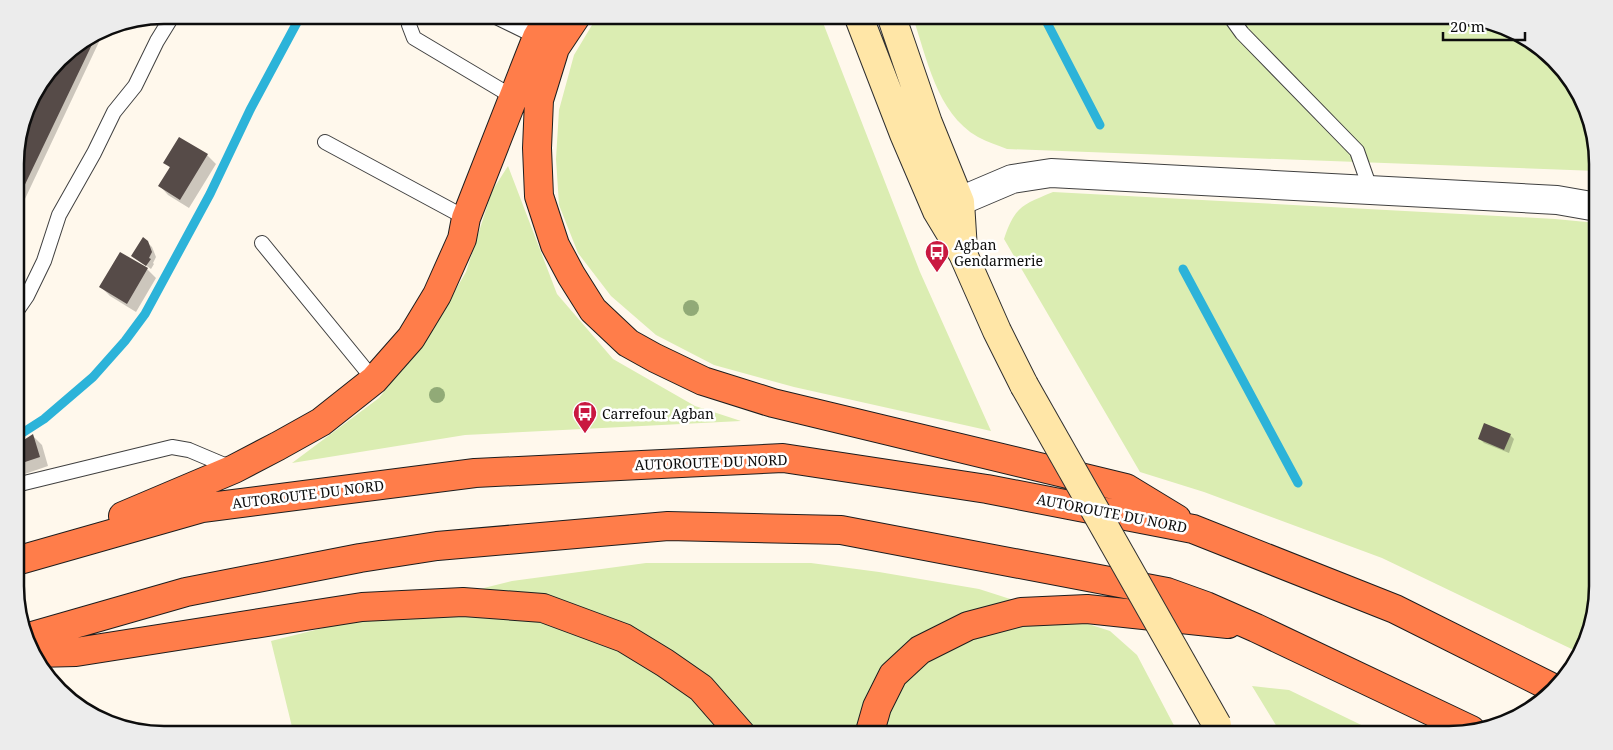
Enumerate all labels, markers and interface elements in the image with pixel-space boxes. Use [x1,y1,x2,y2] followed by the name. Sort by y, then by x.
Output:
[1443,10,1526,42] scale bar
[1450,16,1485,36] text: 20 m
[954,235,1043,270] place label: Agban Gendarmerie
[924,239,950,273] bus stop icon: Agban Gendarmerie
[572,400,598,434] bus stop icon: Carrefour Agban
[602,404,714,423] place label: Carrefour Agban
[634,450,788,474] street label: AUTOROUTE DU NORD
[231,475,385,513] street label: AUTOROUTE DU NORD
[1035,489,1189,537] street label: AUTOROUTE DU NORD

